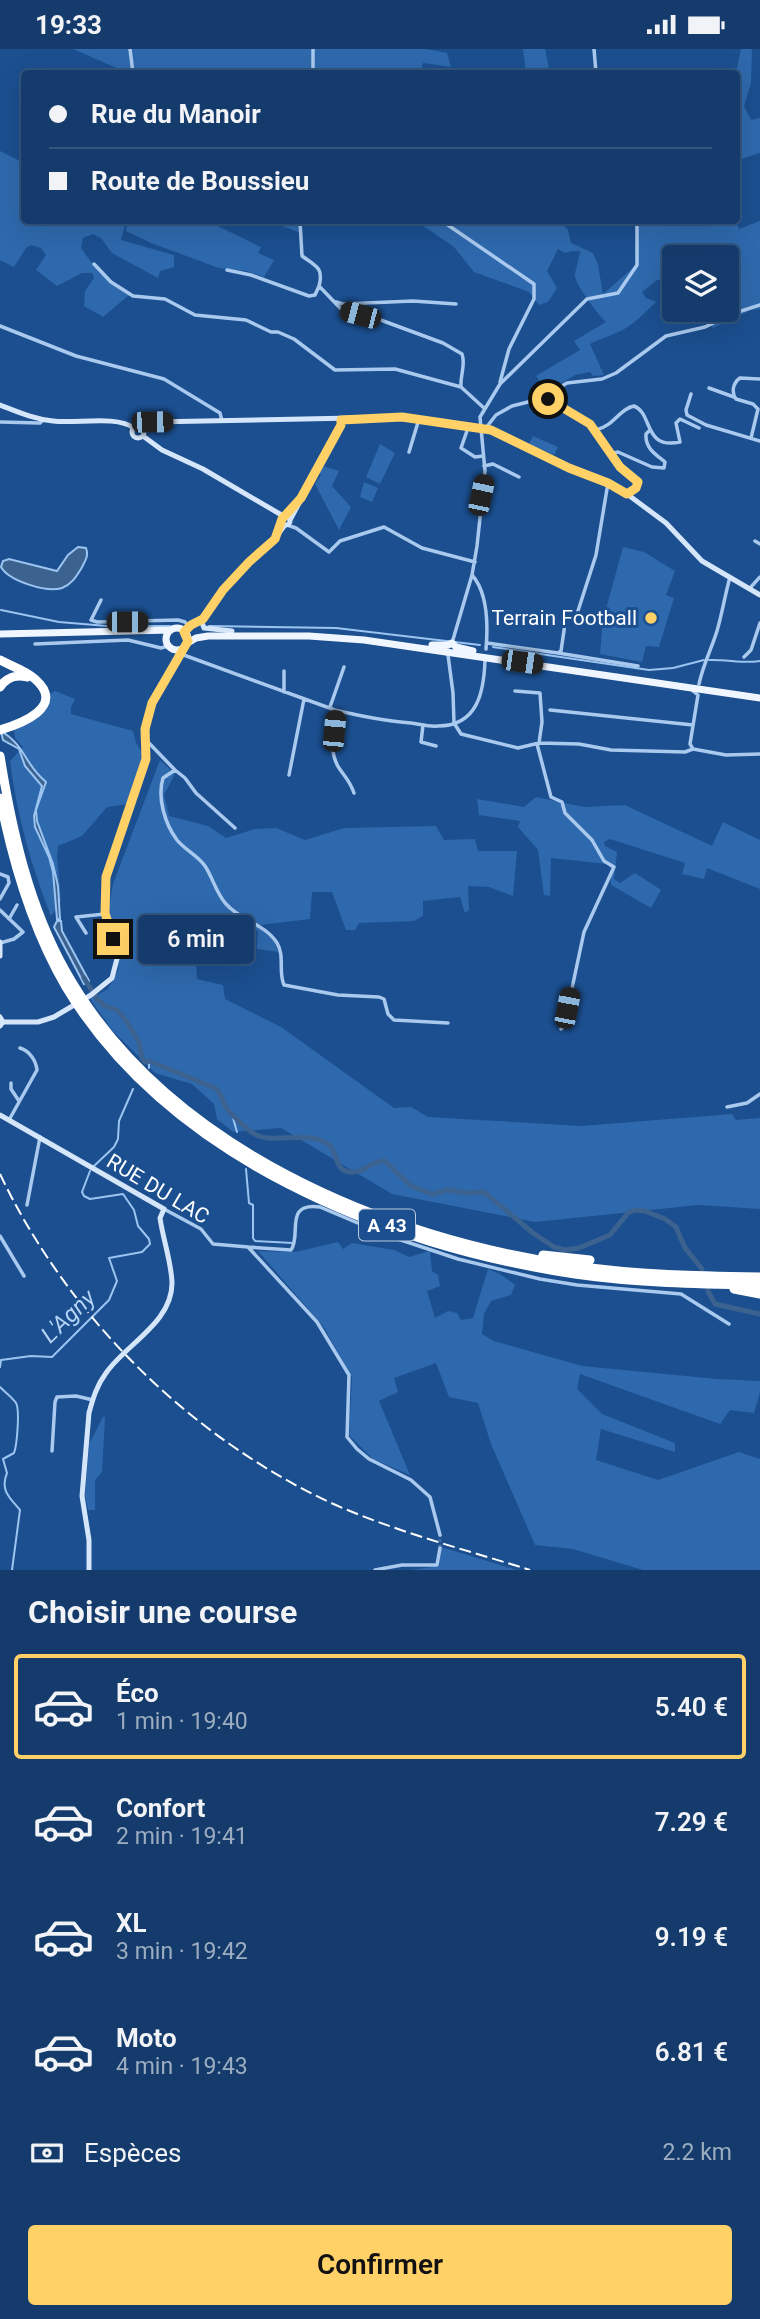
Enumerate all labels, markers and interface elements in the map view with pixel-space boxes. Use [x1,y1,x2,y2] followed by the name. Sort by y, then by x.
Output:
[35,10,102,40] text: 19:33
[91,99,261,129] text: Rue du Manoir
[91,166,309,196] text: Route de Boussieu
[662,245,739,322] map controls
[662,245,739,322] button: layers
[337,299,384,331] car
[532,383,564,415] route start
[131,411,174,433] car
[467,472,496,518] car
[492,606,637,630] place label: Terrain Football
[643,610,659,626] marker: Terrain Football
[107,612,149,633] car
[500,649,545,675] car
[322,709,347,753] car
[138,915,253,963] callout: 6 min
[97,923,129,955] route end
[167,926,225,953] text: 6 min
[553,985,582,1031] car
[102,1149,214,1229] street label: RUE DU LAC
[359,1209,415,1241] road number: A 43
[36,1283,102,1348] water label: L'Agny
[28,1593,297,1631] text: Choisir une course
[32,1675,95,1738] icon: car
[116,1678,159,1708] text: Éco
[655,1692,728,1722] text: 5.40 €
[116,1708,248,1735] text: 1 min · 19:40
[32,1790,95,1853] icon: car
[116,1793,205,1823] text: Confort
[655,1807,728,1837] text: 7.29 €
[116,1823,248,1850] text: 2 min · 19:41
[32,1905,95,1968] icon: car
[116,1908,147,1938] text: XL
[655,1922,728,1952] text: 9.19 €
[116,1938,248,1965] text: 3 min · 19:42
[32,2020,95,2083] icon: car
[116,2023,177,2053] text: Moto
[655,2037,728,2067] text: 6.81 €
[116,2053,248,2080] text: 4 min · 19:43
[28,2134,66,2172] icon: cash
[84,2138,181,2168] text: Espèces
[663,2139,732,2166] text: 2.2 km
[28,2225,732,2305] button: Confirmer

